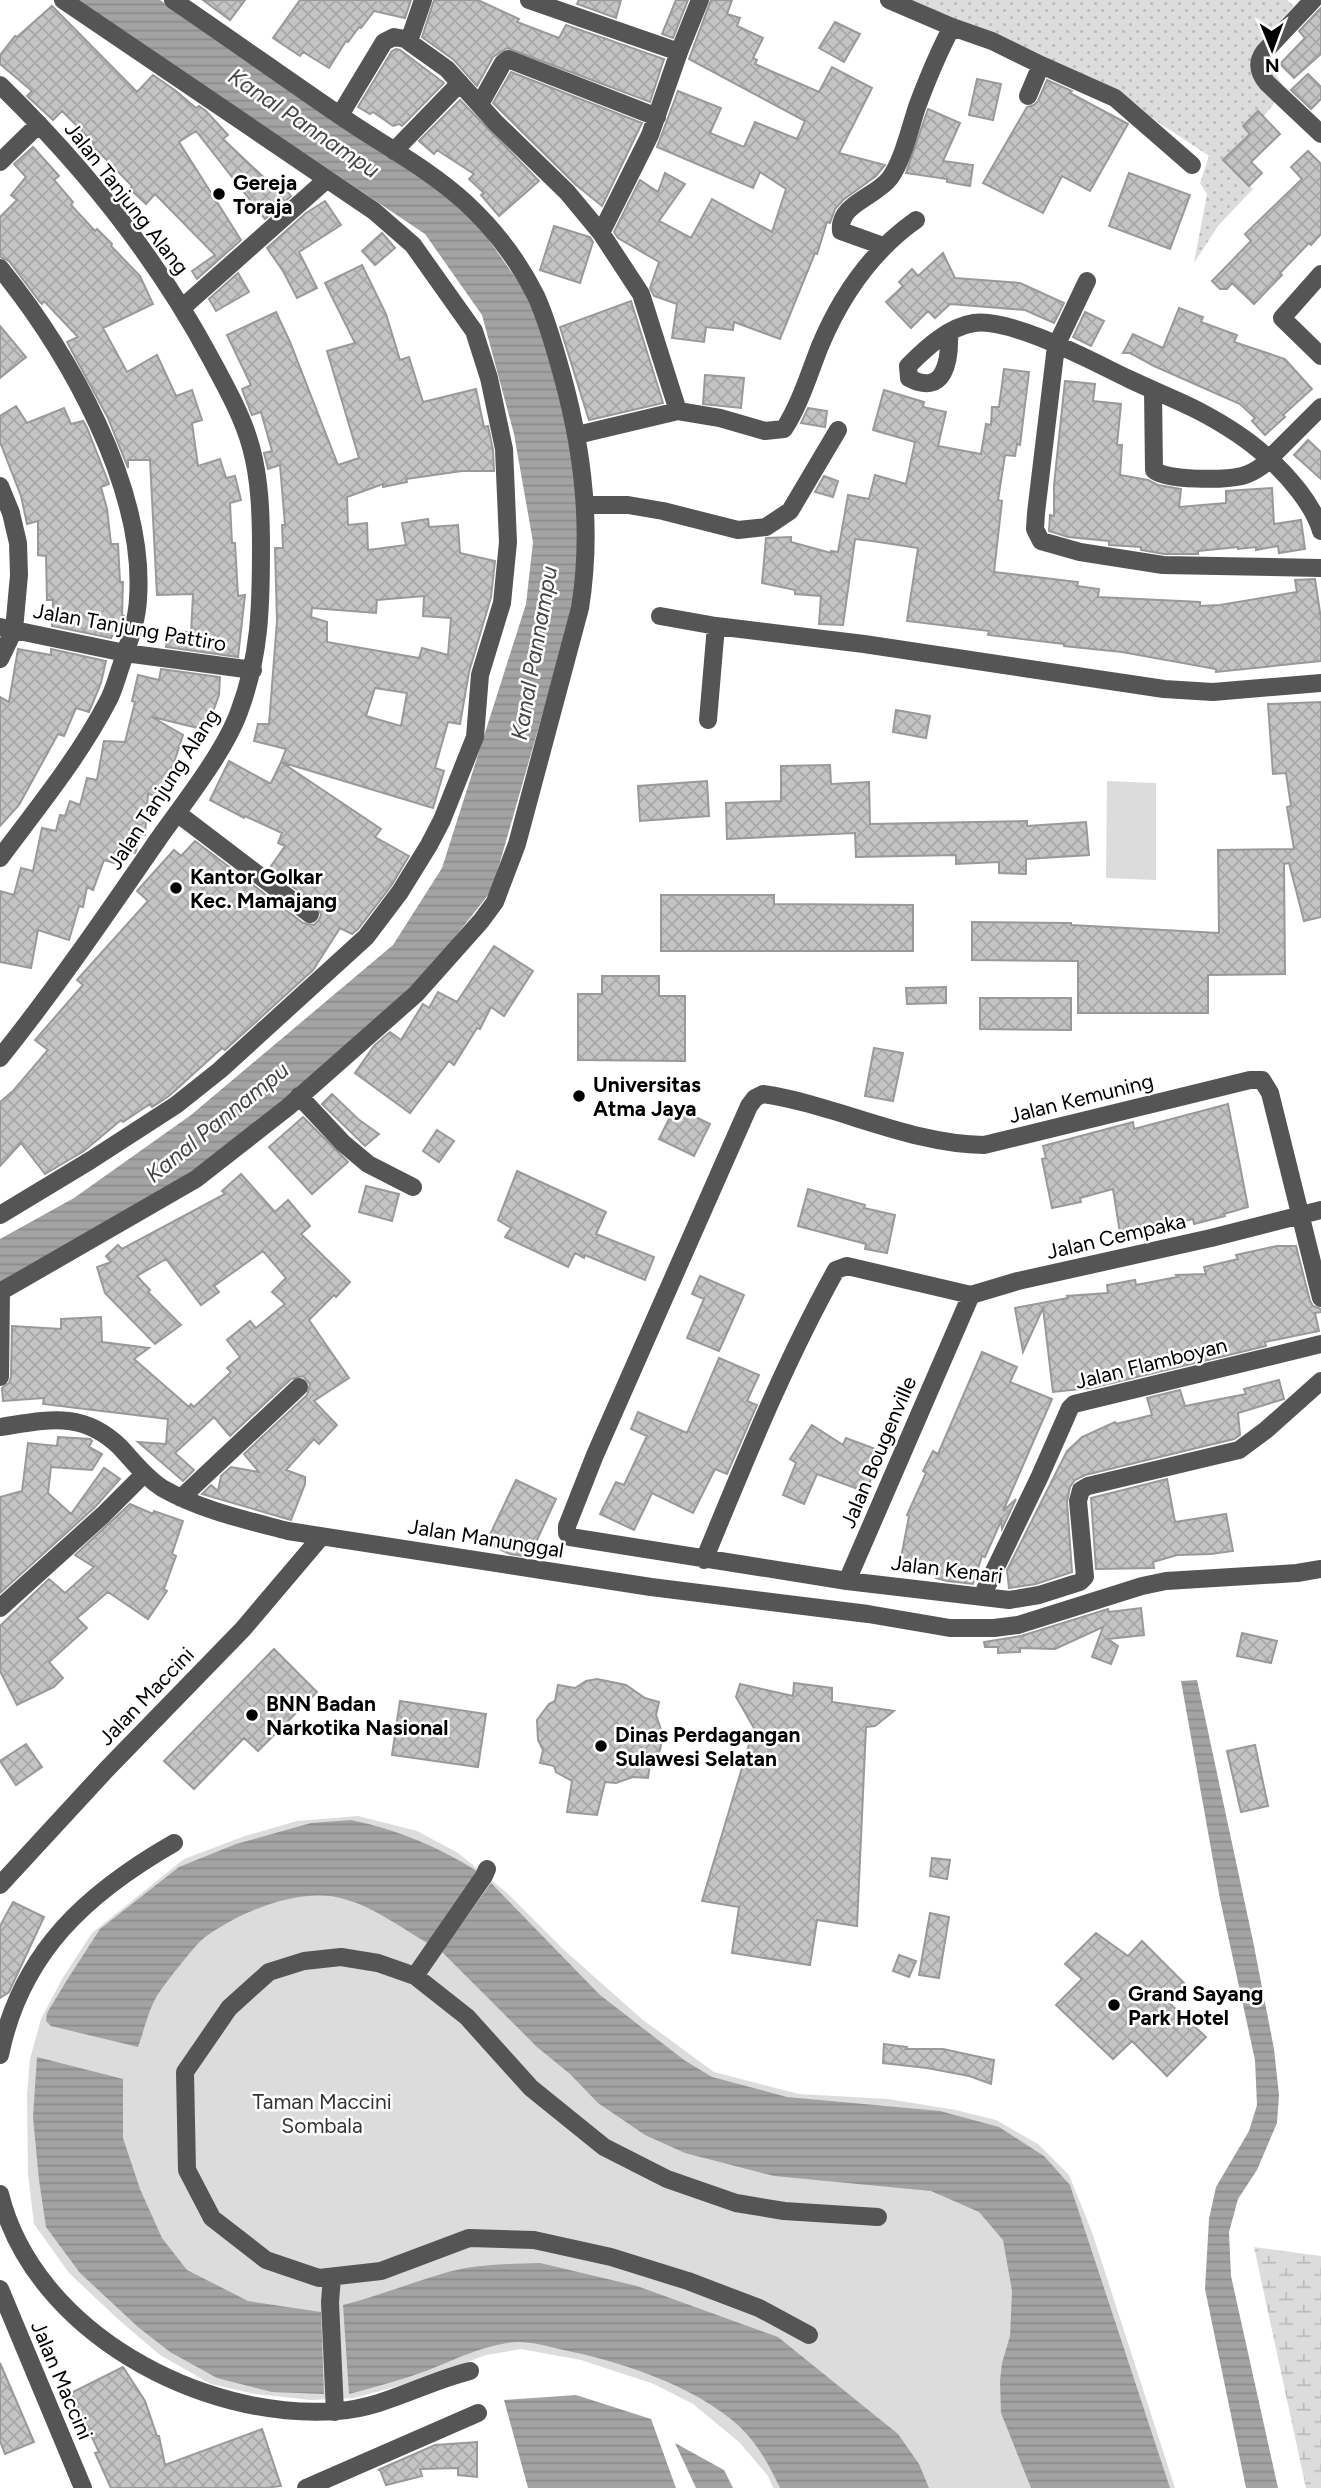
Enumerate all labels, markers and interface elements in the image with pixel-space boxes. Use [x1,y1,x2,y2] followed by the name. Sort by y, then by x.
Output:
[1237,14,1307,84] north arrow
[1265,54,1280,77] text: N
[223,62,385,184] water label: Kanal Pannampu
[60,117,194,279] street label: Jalan Tanjung Alang
[233,170,297,219] place label: Gereja Toraja
[211,186,227,202] marker: Gereja Toraja
[505,564,563,742] water label: Kanal Pannampu
[31,598,229,656] street label: Jalan Tanjung Pattiro
[102,704,224,874] street label: Jalan Tanjung Alang
[190,864,337,913] place label: Kantor Golkar Kec. Mamajang
[168,880,184,896] marker: Kantor Golkar Kec. Mamajang
[140,1056,294,1188] water label: Kanal Pannampu
[1006,1068,1156,1128] street label: Jalan Kemuning
[593,1072,701,1121] place label: Universitas Atma Jaya
[571,1088,587,1104] marker: Universitas Atma Jaya
[1044,1208,1188,1264] street label: Jalan Cempaka
[1072,1332,1230,1394] street label: Jalan Flamboyan
[835,1372,921,1532] street label: Jalan Bougenville
[406,1513,566,1563] street label: Jalan Manunggal
[890,1550,1004,1588] street label: Jalan Kenari
[93,1642,199,1750] street label: Jalan Maccini
[266,1691,448,1740] place label: BNN Badan Narkotika Nasional
[244,1707,260,1723] marker: BNN Badan Narkotika Nasional
[615,1722,800,1771] place label: Dinas Perdagangan Sulawesi Selatan
[593,1738,609,1754] marker: Dinas Perdagangan Sulawesi Selatan
[1128,1981,1263,2030] place label: Grand Sayang Park Hotel
[1106,1997,1122,2013] marker: Grand Sayang Park Hotel
[252,2089,392,2138] park label: Taman Maccini Sombala
[26,2317,98,2443] street label: Jalan Maccini

